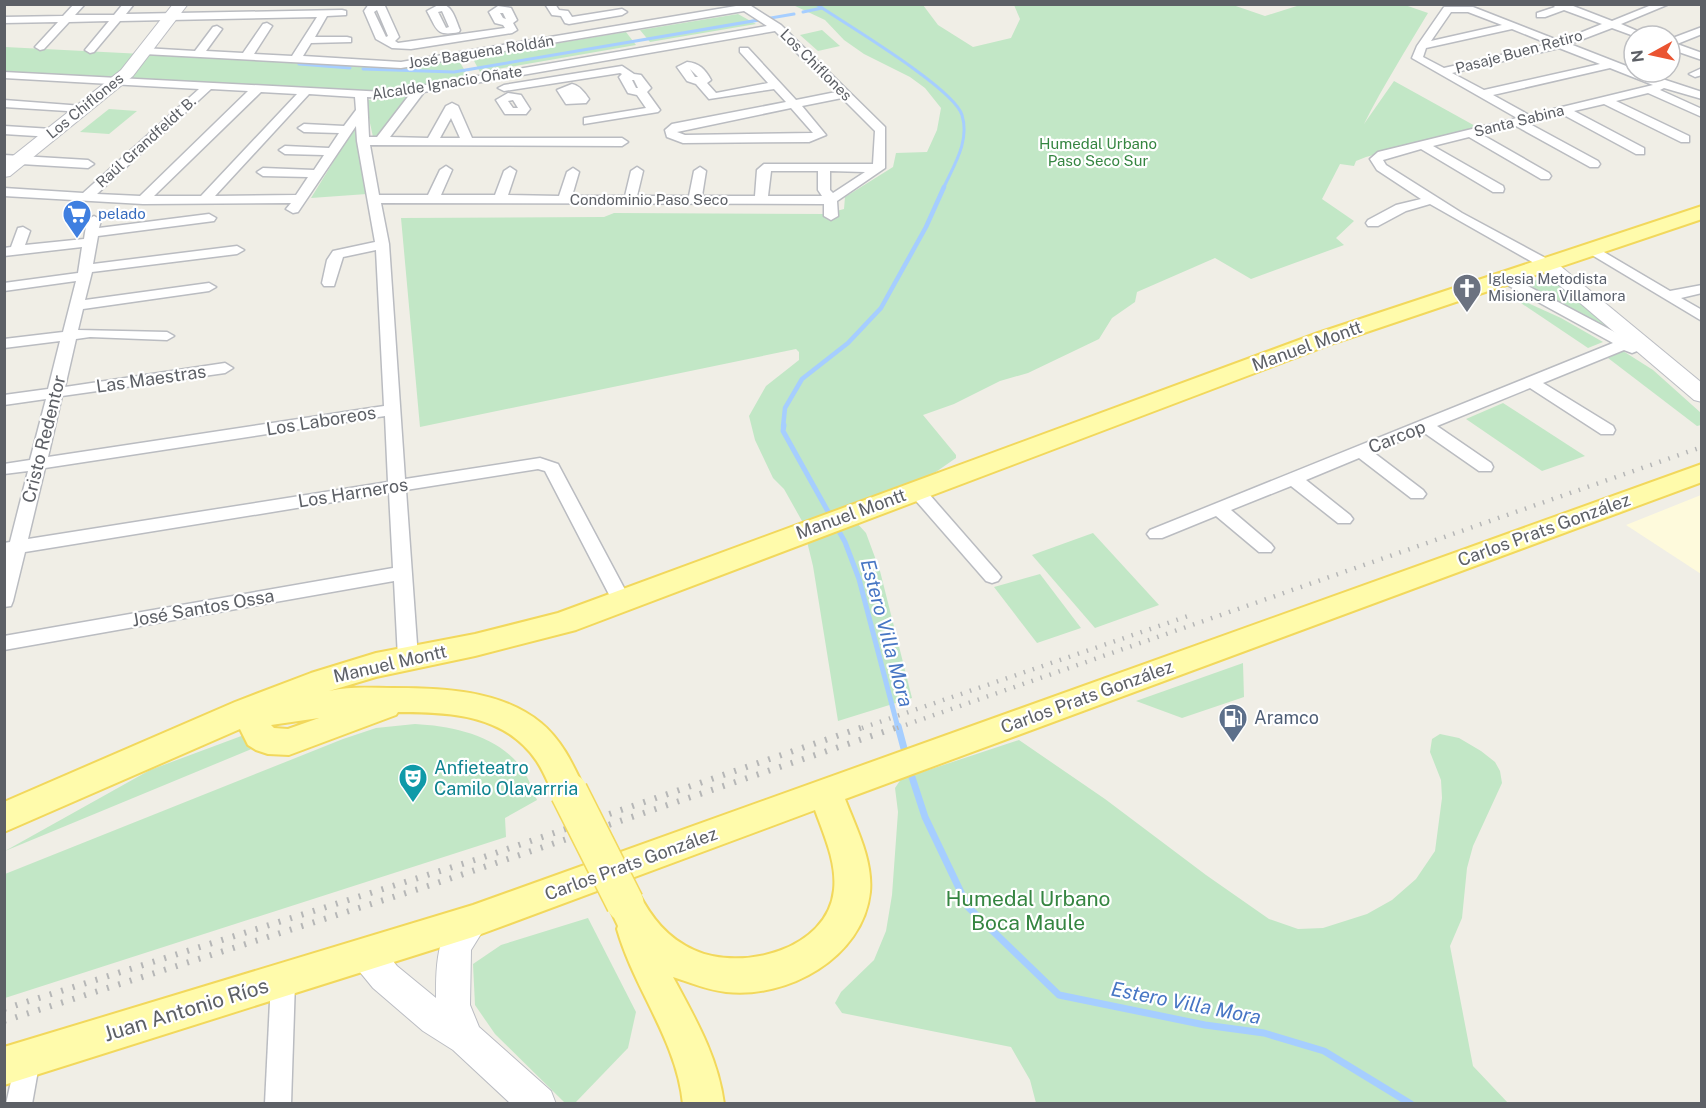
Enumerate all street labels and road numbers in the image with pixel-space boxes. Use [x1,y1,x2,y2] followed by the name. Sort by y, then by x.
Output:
[777,25,856,104] street label: Los Chiflones
[1453,26,1584,77] street label: Pasaje Buen Retiro
[407,32,555,71] street label: José Baguena Roldán
[370,62,523,103] street label: Alcalde Ignacio Oñate
[43,69,127,142] street label: Los Chiflones
[92,92,199,191] street label: Raúl Grandfeldt B.
[1472,101,1566,140] street label: Santa Sabina
[570,191,728,208] street label: Condominio Paso Seco
[1249,316,1365,375] street label: Manuel Montt
[95,360,207,397] street label: Las Maestras
[17,373,70,505] street label: Cristo Redentor
[265,401,377,440] street label: Los Laboreos
[1365,416,1428,457] street label: Carcop
[296,473,409,512] street label: Los Harneros
[793,484,909,543] street label: Manuel Montt
[1455,489,1633,571] street label: Carlos Prats González
[130,585,276,630] street label: José Santos Ossa
[331,640,449,687] street label: Manuel Montt
[998,656,1176,738] street label: Carlos Prats González
[542,823,720,905] street label: Carlos Prats González
[100,973,271,1047] street label: Juan Antonio Ríos

